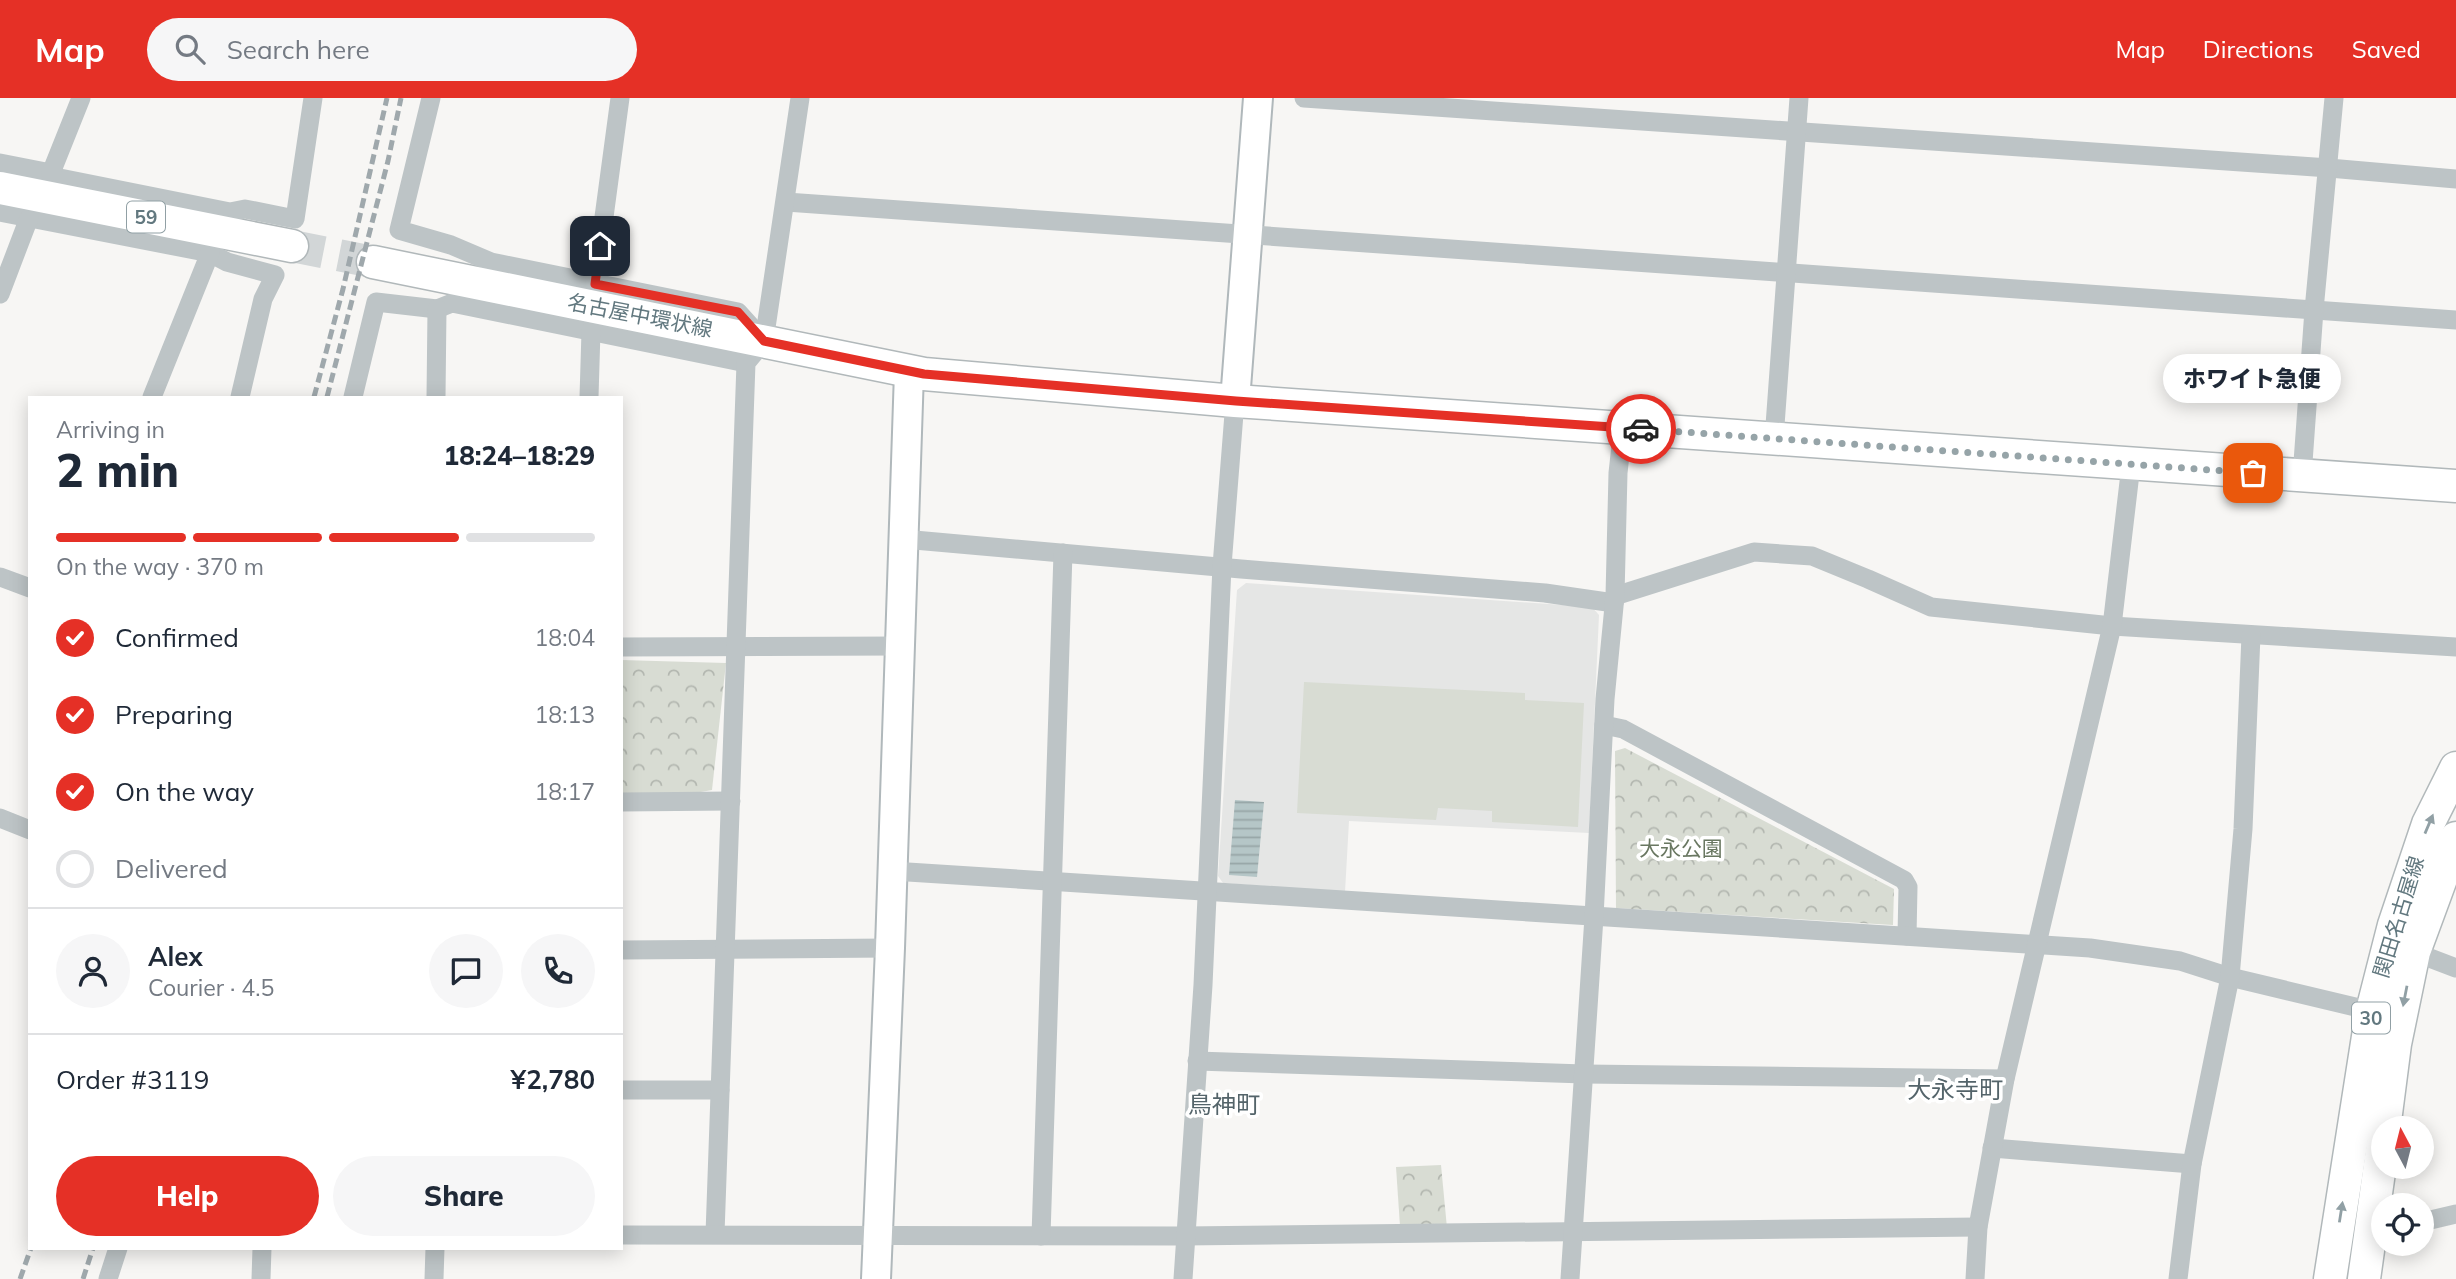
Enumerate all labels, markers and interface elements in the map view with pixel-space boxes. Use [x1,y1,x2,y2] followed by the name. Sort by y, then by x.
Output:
[147,18,637,81] search box
[35,29,105,70] text: Map
[171,30,209,68] icon: search
[227,33,370,66] text: Search here
[2115,34,2165,64] text: Map
[2203,34,2314,64] text: Directions
[2352,34,2421,64] text: Saved
[127,202,165,232] road number: 59
[570,216,630,276] pin
[581,227,619,265] icon: home
[566,288,715,342] street label: 名古屋中環状線
[2164,354,2342,403] callout: ホワイト急便
[2183,364,2321,393] text: ホワイト急便
[1606,394,1676,464] courier
[1622,410,1660,448] icon: car
[56,415,165,444] text: Arriving in
[444,439,595,472] text: 18:24–18:29
[56,441,179,499] text: 2 min
[2223,443,2283,503] pin
[2234,454,2272,492] icon: bag
[56,552,264,581] text: On the way · 370 m
[56,619,94,657] icon: check
[115,621,239,654] text: Confirmed
[535,623,595,652] text: 18:04
[56,696,94,734] icon: check
[115,698,233,731] text: Preparing
[535,700,595,729] text: 18:13
[56,773,94,811] icon: check
[115,775,254,808] text: On the way
[535,777,595,806] text: 18:17
[2423,814,2435,834] one-way arrow
[1639,835,1723,861] park label: 大永公園
[115,852,228,885] text: Delivered
[2367,853,2429,981] street label: 関田名古屋線
[56,934,130,1008] button: person
[429,934,503,1008] button: chat
[521,934,595,1008] button: phone
[148,940,203,973] text: Alex
[148,973,274,1002] text: Courier · 4.5
[2400,985,2411,1007] one-way arrow
[2352,1002,2390,1034] road number: 30
[56,1063,209,1096] text: Order #3119
[511,1063,595,1096] text: ¥2,780
[1907,1074,2003,1104] district label: 大永寺町
[1188,1089,1260,1119] district label: 鳥神町
[2371,1116,2434,1180] north arrow
[2371,1116,2434,1256] map controls
[56,1156,319,1236] button: Help
[333,1156,595,1236] button: Share
[2371,1193,2434,1256] button: locate
[2336,1200,2347,1222] one-way arrow

